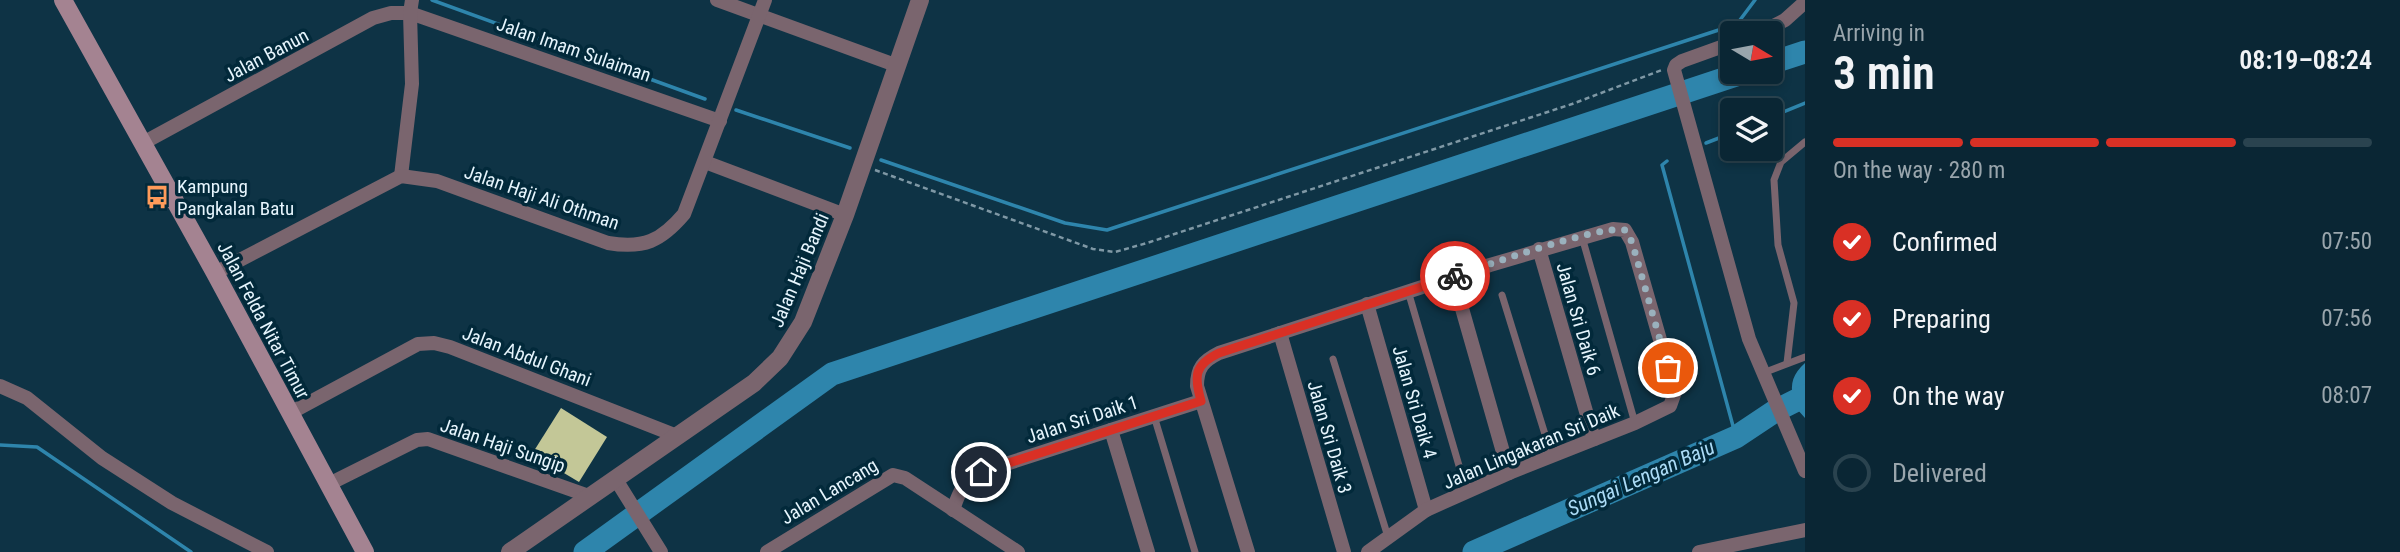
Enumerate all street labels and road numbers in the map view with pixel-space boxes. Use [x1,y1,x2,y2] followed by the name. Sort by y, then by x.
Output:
[494,12,654,87] street label: Jalan Imam Sulaiman
[220,24,312,87] street label: Jalan Banun
[461,160,622,235] street label: Jalan Haji Ali Othman
[765,210,834,331] street label: Jalan Haji Bandi
[212,238,315,403] street label: Jalan Felda Nitar Timur
[1551,260,1606,378] street label: Jalan Sri Daik 6
[459,321,594,392] street label: Jalan Abdul Ghani
[1387,343,1442,461] street label: Jalan Sri Daik 4
[1302,378,1357,496] street label: Jalan Sri Daik 3
[1023,391,1141,448] street label: Jalan Sri Daik 1
[1440,399,1623,494] street label: Jalan Lingakaran Sri Daik
[437,413,568,478] street label: Jalan Haji Sungip
[777,453,882,529] street label: Jalan Lancang

